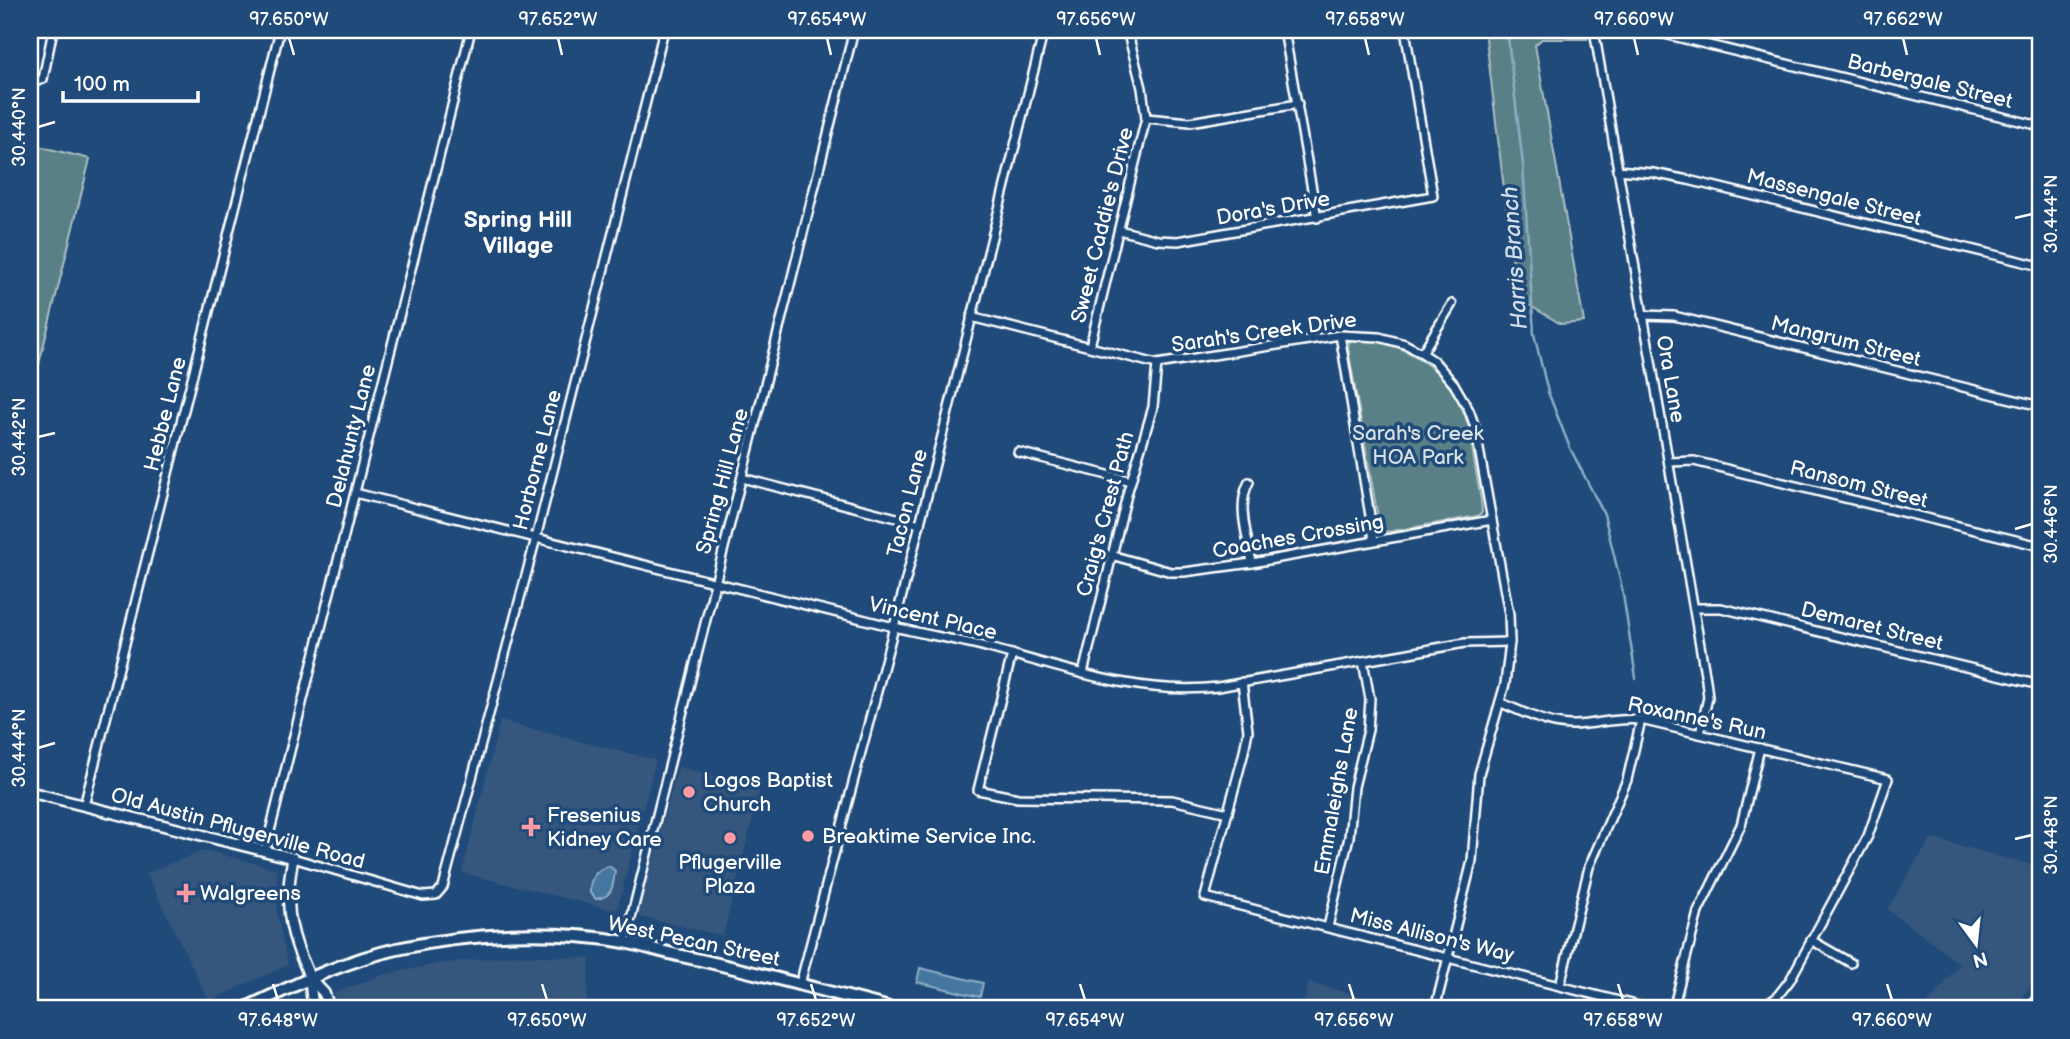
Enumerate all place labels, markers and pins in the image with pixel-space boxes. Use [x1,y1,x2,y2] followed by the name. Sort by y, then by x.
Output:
[703,768,833,817] place label: Logos Baptist Church
[681,784,697,800] marker: Logos Baptist Church
[547,803,662,852] place label: Fresenius Kidney Care
[521,817,541,837] marker: Fresenius Kidney Care
[822,824,1036,849] place label: Breaktime Service Inc.
[800,828,816,844] marker: Breaktime Service Inc.
[722,830,738,846] marker: Pflugerville Plaza
[678,850,782,899] place label: Pflugerville Plaza
[200,881,301,906] place label: Walgreens
[178,885,194,901] marker: Walgreens

